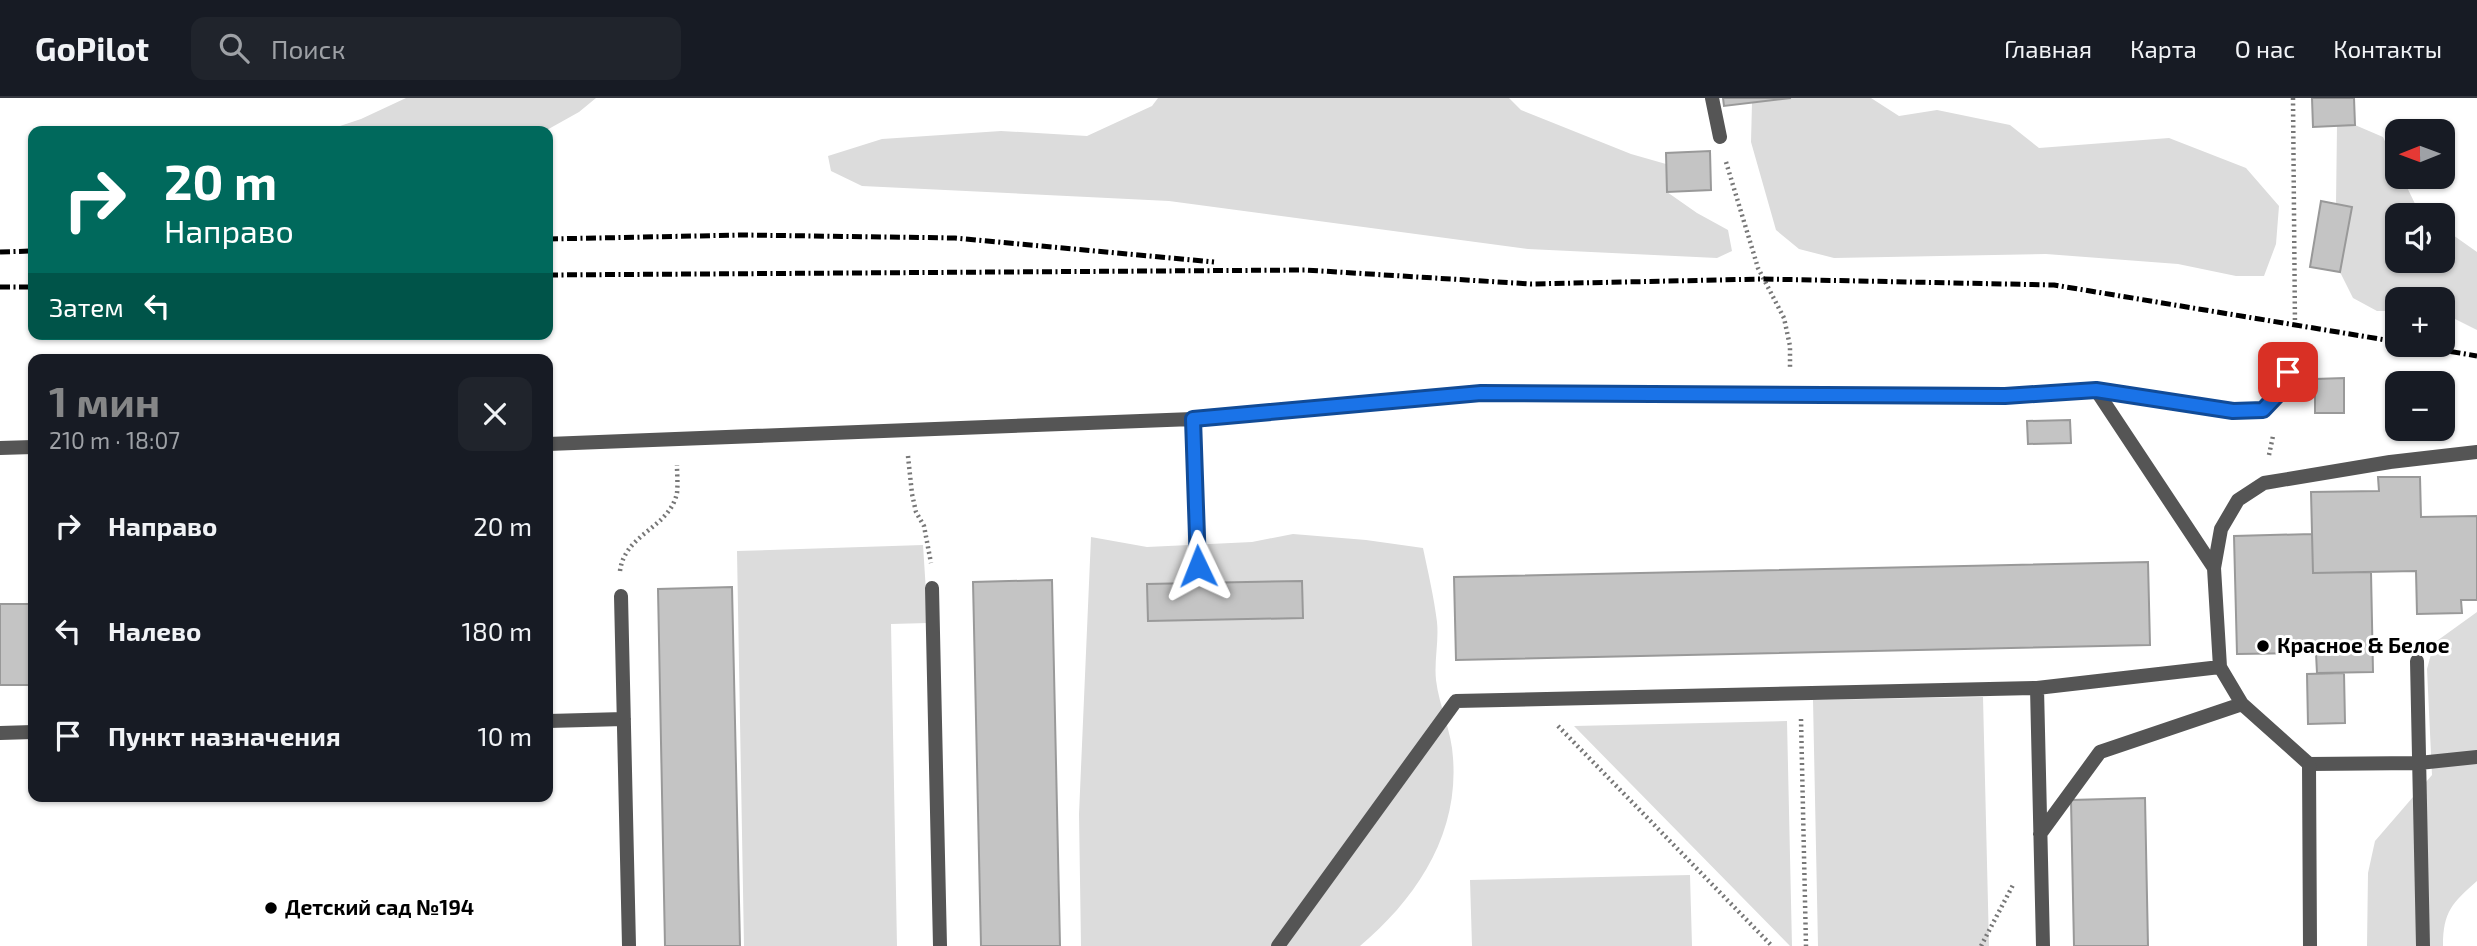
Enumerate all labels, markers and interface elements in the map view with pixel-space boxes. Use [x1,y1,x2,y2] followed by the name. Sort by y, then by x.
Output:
[191,17,681,80] search box
[35,28,149,68] text: GoPilot
[215,29,253,67] icon: search
[271,33,345,64] text: Поиск
[2004,34,2092,63] text: Главная
[2130,34,2197,63] text: Карта
[2235,34,2295,63] text: О нас
[2333,34,2442,63] text: Контакты
[2385,119,2455,189] north arrow
[2385,119,2455,441] map controls
[164,151,277,210] text: 20 m
[49,154,140,245] icon: right
[2385,203,2455,273] button: sound
[164,211,294,249] text: Направо
[138,287,176,325] icon: left
[2385,287,2455,357] button: +
[49,291,124,322] text: Затем
[2258,342,2318,402] pin
[2269,353,2307,391] icon: arrive
[2385,371,2455,441] button: −
[49,375,160,425] text: 1 мин
[458,377,532,451] button: close
[49,426,180,454] text: 210 m · 18:07
[49,507,87,545] icon: right
[108,510,217,541] text: Направо
[473,510,532,541] text: 20 m
[1161,529,1235,603] position arrow
[49,612,87,650] icon: left
[108,615,201,646] text: Налево
[462,615,532,646] text: 180 m
[2277,632,2450,657] place label: Красное & Белое
[2255,638,2271,654] marker: Красное & Белое
[49,717,87,755] icon: arrive
[108,720,341,751] text: Пункт назначения
[477,720,532,751] text: 10 m
[285,894,474,919] place label: Детский сад №194
[263,900,279,916] marker: Детский сад №194

